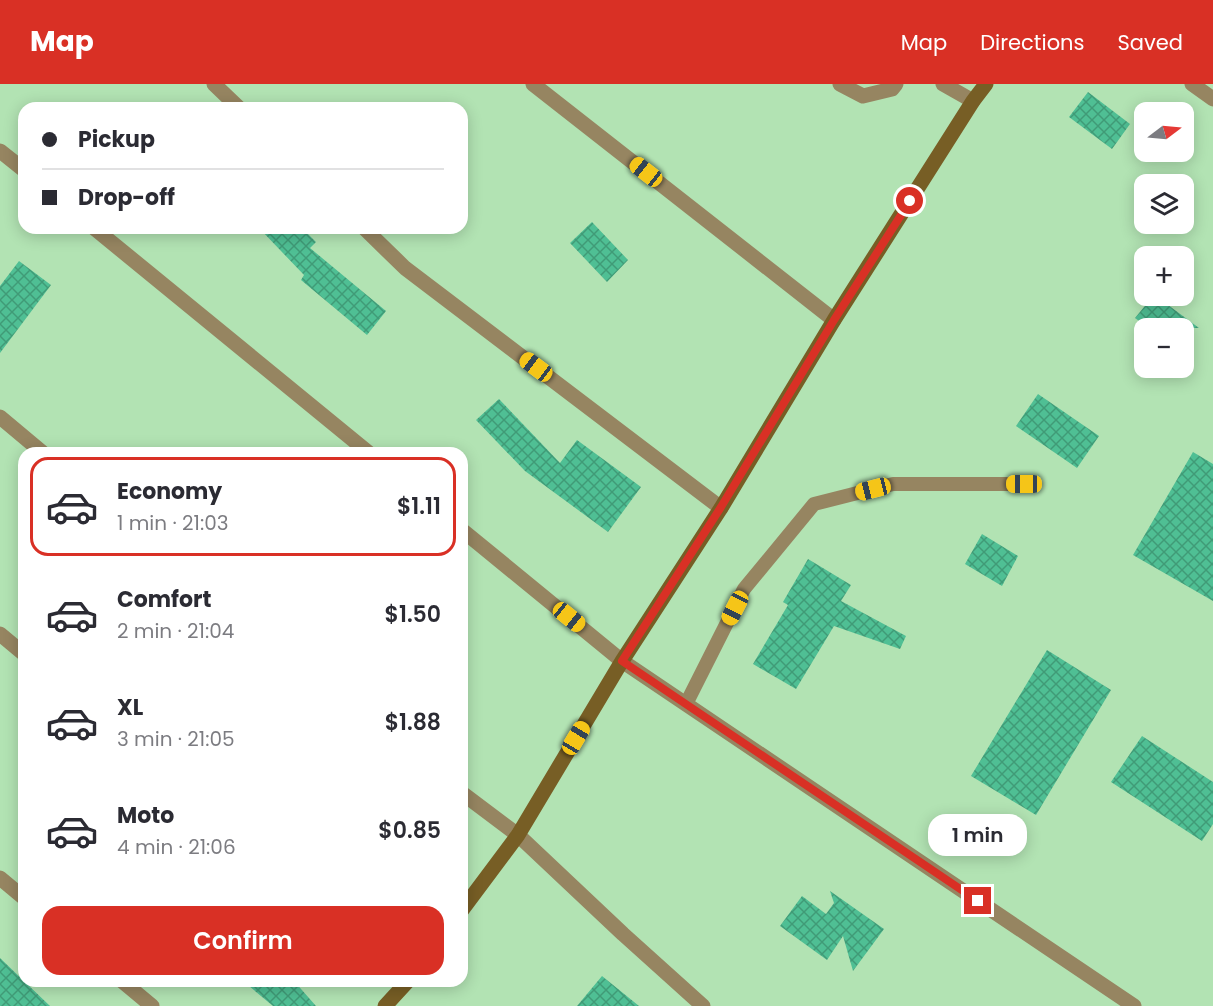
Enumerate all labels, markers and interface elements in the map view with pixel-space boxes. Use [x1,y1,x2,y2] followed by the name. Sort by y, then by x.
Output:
[30,22,94,61] text: Map
[901,28,947,57] text: Map
[980,28,1084,57] text: Directions
[1117,28,1183,57] text: Saved
[1134,102,1194,162] north arrow
[1134,102,1194,378] map controls
[78,124,155,155] text: Pickup
[626,154,666,190] car
[1134,174,1194,234] button: layers
[78,182,175,213] text: Drop-off
[896,187,923,214] route start
[1134,246,1194,306] button: +
[1134,318,1194,378] button: −
[516,349,556,385] car
[1006,475,1042,493] car
[117,476,222,507] text: Economy
[853,476,893,502] car
[45,480,99,534] icon: car
[397,491,441,522] text: $1.11
[117,509,228,537] text: 1 min · 21:03
[117,584,211,615] text: Comfort
[45,588,99,642] icon: car
[719,588,751,628] car
[385,599,441,630] text: $1.50
[549,599,589,635] car
[117,617,234,645] text: 2 min · 21:04
[117,692,143,723] text: XL
[45,696,99,750] icon: car
[385,707,441,738] text: $1.88
[559,718,593,758] car
[117,725,235,753] text: 3 min · 21:05
[117,800,174,831] text: Moto
[45,804,99,858] icon: car
[928,814,1028,856] callout: 1 min
[378,815,441,846] text: $0.85
[952,821,1003,849] text: 1 min
[117,833,236,861] text: 4 min · 21:06
[964,887,991,914] route end
[42,906,444,975] button: Confirm

